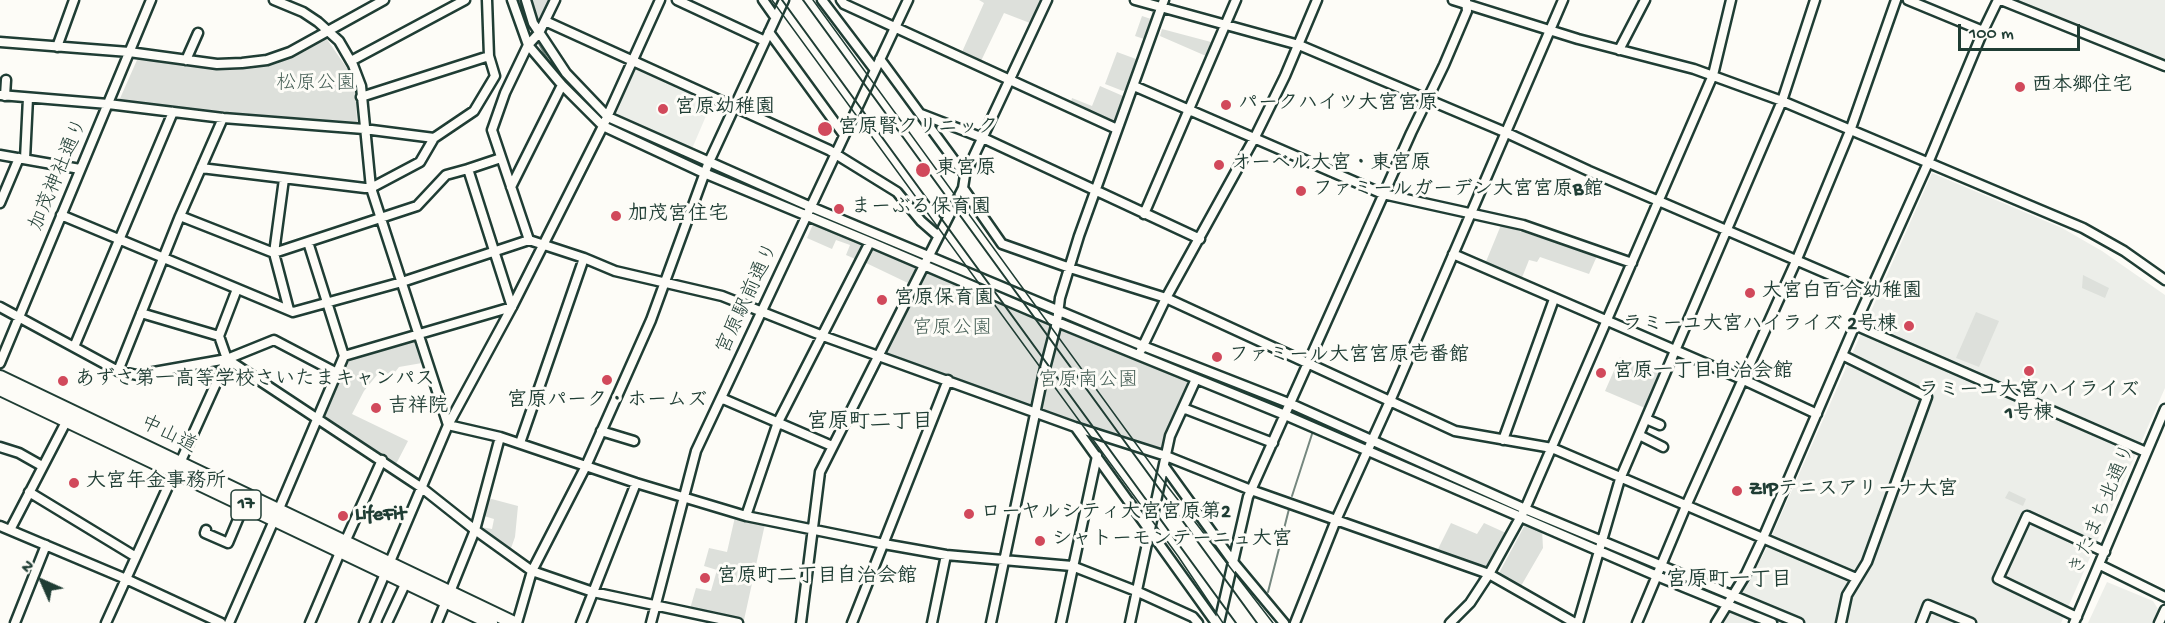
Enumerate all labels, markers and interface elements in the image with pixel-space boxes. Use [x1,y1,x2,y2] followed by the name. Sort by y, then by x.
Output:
[1961,12,2082,50] scale bar
[1969,24,2014,45] text: 100 m
[276,73,356,97] park label: 松原公園
[2032,75,2132,99] place label: 西本郷住宅
[2013,80,2027,94] marker: 西本郷住宅
[1238,93,1438,117] place label: パークハイツ大宮宮原
[675,97,775,121] place label: 宮原幼稚園
[1219,98,1233,112] marker: パークハイツ大宮宮原
[656,102,670,116] marker: 宮原幼稚園
[26,115,94,235] street label: 加茂神社通り
[838,117,998,141] place label: 宮原腎クリニック
[816,120,834,138] marker: 宮原腎クリニック
[1231,153,1431,177] place label: オーベル大宮・東宮原
[936,158,996,182] place label: 東宮原
[1212,158,1226,172] marker: オーベル大宮・東宮原
[914,161,932,179] marker: 東宮原
[1313,179,1603,203] place label: ファミールガーデン大宮宮原B館
[1294,184,1308,198] marker: ファミールガーデン大宮宮原B館
[851,197,991,221] place label: まーぶる保育園
[832,202,846,216] marker: まーぶる保育園
[628,204,728,228] place label: 加茂宮住宅
[609,209,623,223] marker: 加茂宮住宅
[713,240,785,358] street label: 宮原駅前通り
[1762,281,1922,305] place label: 大宮白百合幼稚園
[1743,286,1757,300] marker: 大宮白百合幼稚園
[894,288,994,312] place label: 宮原保育園
[875,293,889,307] marker: 宮原保育園
[1622,314,1897,338] place label: ラミーユ大宮ハイライズ 2号棟
[912,318,992,342] park label: 宮原公園
[1902,319,1916,333] marker: ラミーユ大宮ハイライズ 2号棟
[1229,345,1469,369] place label: ファミール大宮宮原壱番館
[1210,350,1224,364] marker: ファミール大宮宮原壱番館
[1613,361,1793,385] place label: 宮原一丁目自治会館
[2022,364,2036,378] marker: ラミーユ大宮ハイライズ 1号棟
[1594,366,1608,380] marker: 宮原一丁目自治会館
[75,369,435,393] place label: あずさ第一高等学校さいたまキャンパス
[1038,370,1138,394] park label: 宮原南公園
[600,373,614,387] marker: 宮原パーク・ホームズ
[56,374,70,388] marker: あずさ第一高等学校さいたまキャンパス
[1919,380,2139,427] place label: ラミーユ大宮ハイライズ 1号棟
[507,390,707,414] place label: 宮原パーク・ホームズ
[388,396,448,420] place label: 吉祥院
[369,401,383,415] marker: 吉祥院
[807,411,933,437] district label: 宮原町二丁目
[136,412,200,460] street label: 中山道
[2066,441,2142,579] street label: きたまち北通り
[86,471,226,495] place label: 大宮年金事務所
[67,476,81,490] marker: 大宮年金事務所
[1749,479,1958,503] place label: ZIPテニスアリーナ大宮
[1730,484,1744,498] marker: ZIPテニスアリーナ大宮
[231,490,261,520] road number: 17
[981,502,1231,526] place label: ローヤルシティ大宮宮原第2
[355,504,406,528] place label: LifeFit
[962,507,976,521] marker: ローヤルシティ大宮宮原第2
[336,509,350,523] marker: LifeFit
[1052,529,1292,553] place label: シャトーモンテーニュ大宮
[1033,534,1047,548] marker: シャトーモンテーニュ大宮
[12,551,72,611] north arrow
[18,558,39,578] text: N
[717,566,917,590] place label: 宮原町二丁目自治会館
[1666,569,1792,595] district label: 宮原町一丁目
[698,571,712,585] marker: 宮原町二丁目自治会館

